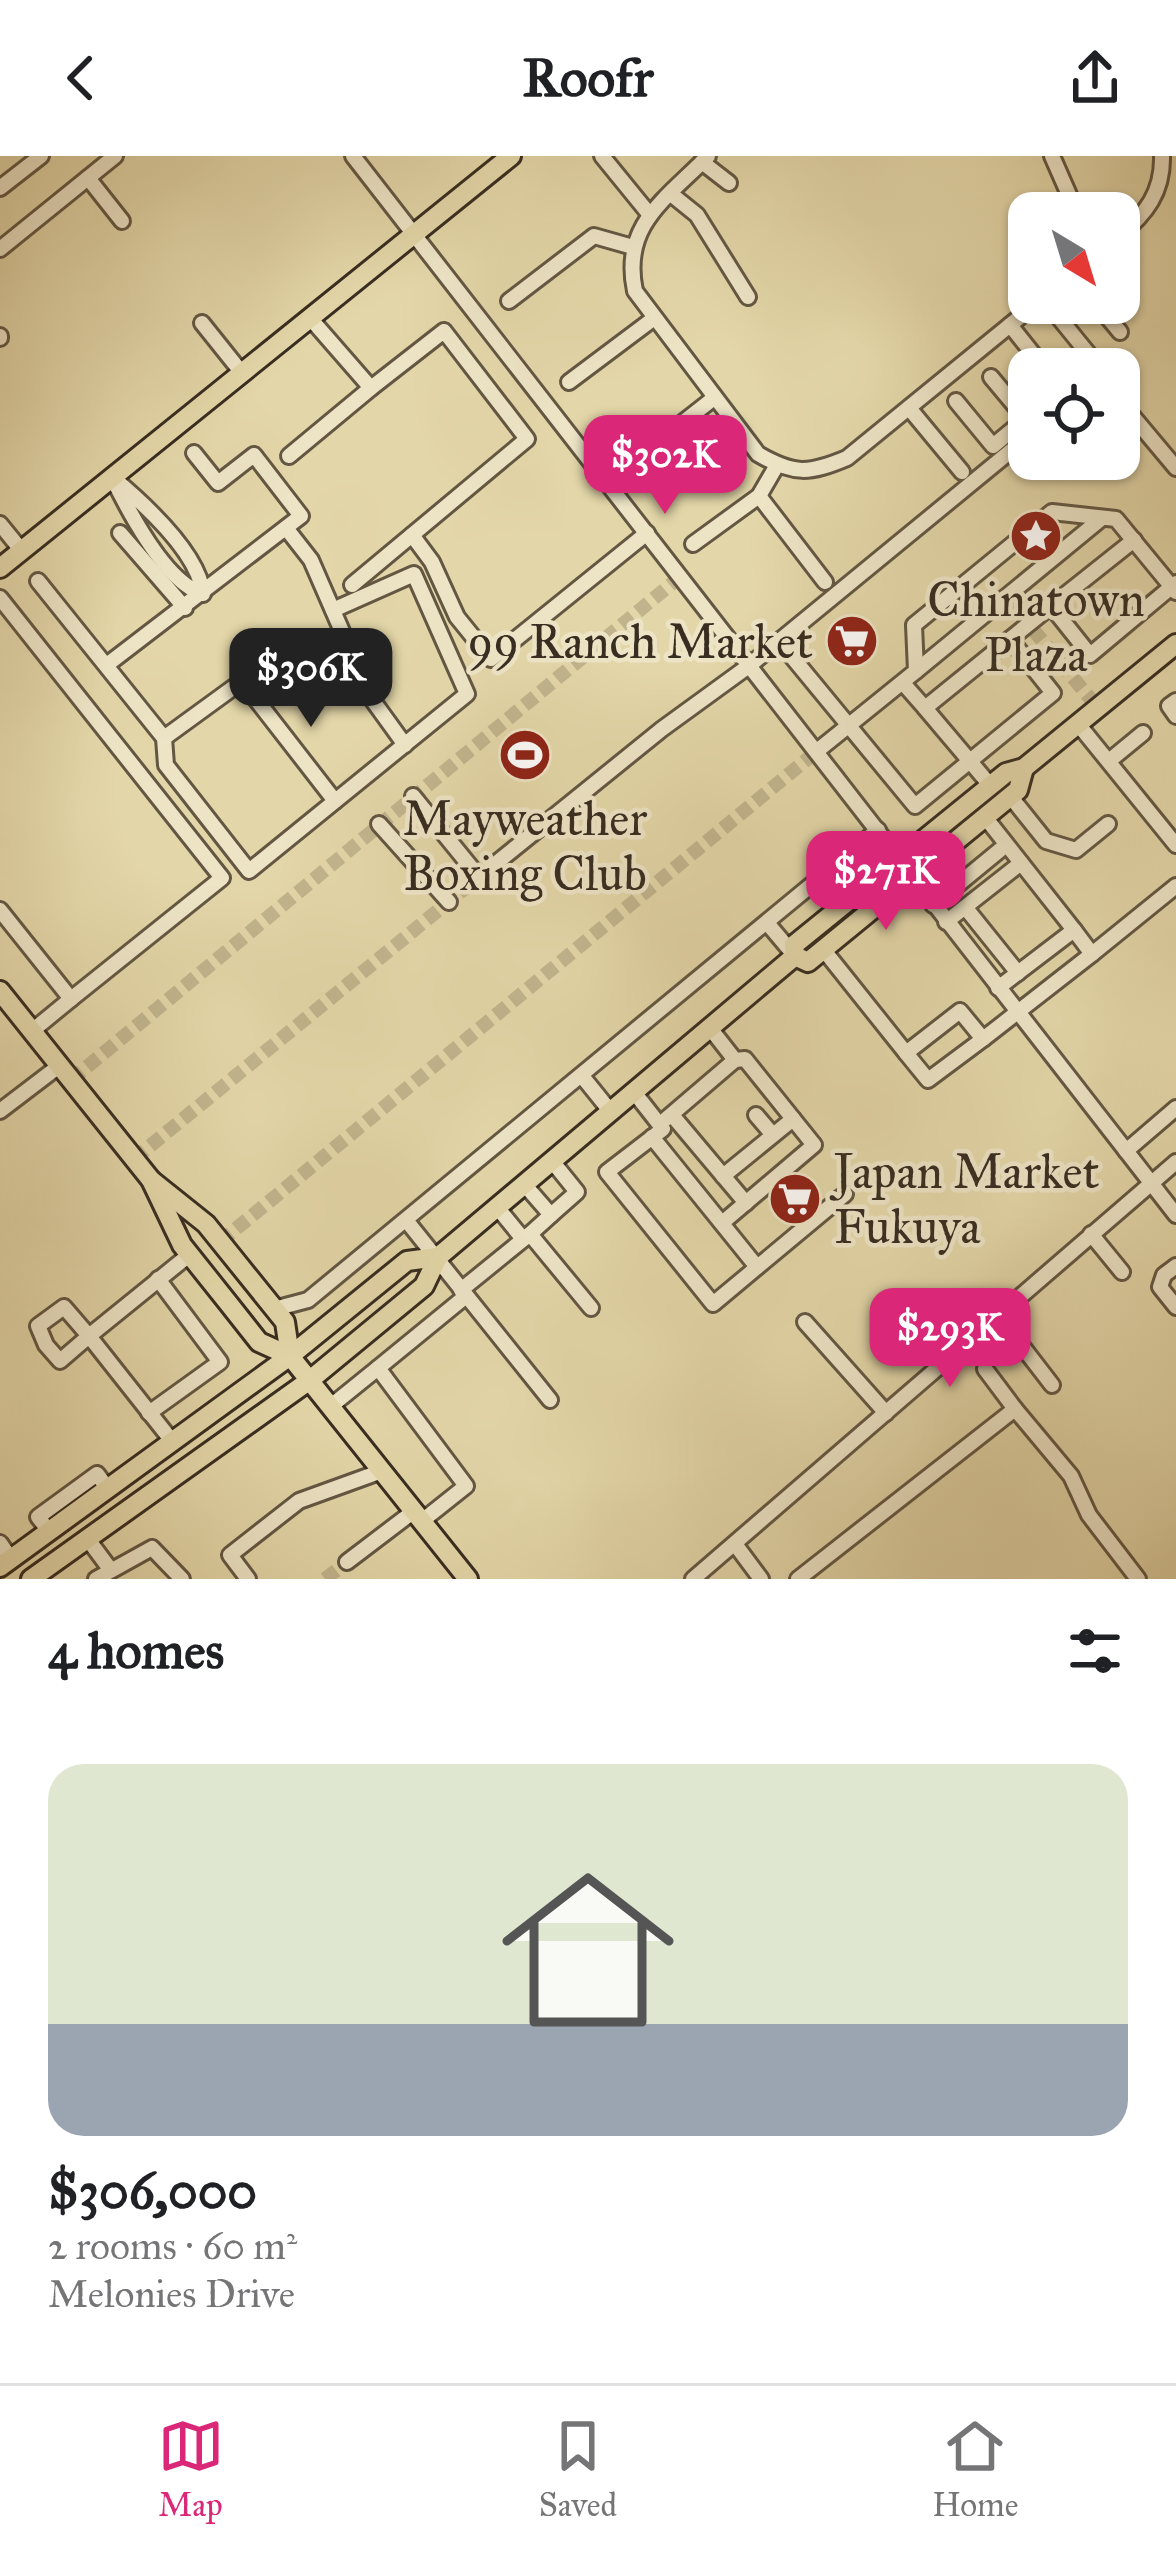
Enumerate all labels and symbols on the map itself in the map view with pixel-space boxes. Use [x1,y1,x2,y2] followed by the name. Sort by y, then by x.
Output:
[1008,192,1140,324] north arrow
[581,415,749,517] pin: $302K
[1008,508,1064,564] place icon: Chinatown Plaza
[927,570,1145,684] place label: Chinatown Plaza
[468,612,813,671] place label: 99 Ranch Market
[824,613,880,669] supermarket icon: 99 Ranch Market
[227,628,395,730] pin: $306K
[497,727,553,783] sports icon: Mayweather Boxing Club
[403,789,647,903] place label: Mayweather Boxing Club
[802,831,970,933] pin: $271K
[829,1142,1099,1256] place label: Japan Market Fukuya
[767,1171,823,1227] supermarket icon: Japan Market Fukuya
[866,1288,1034,1390] pin: $293K

